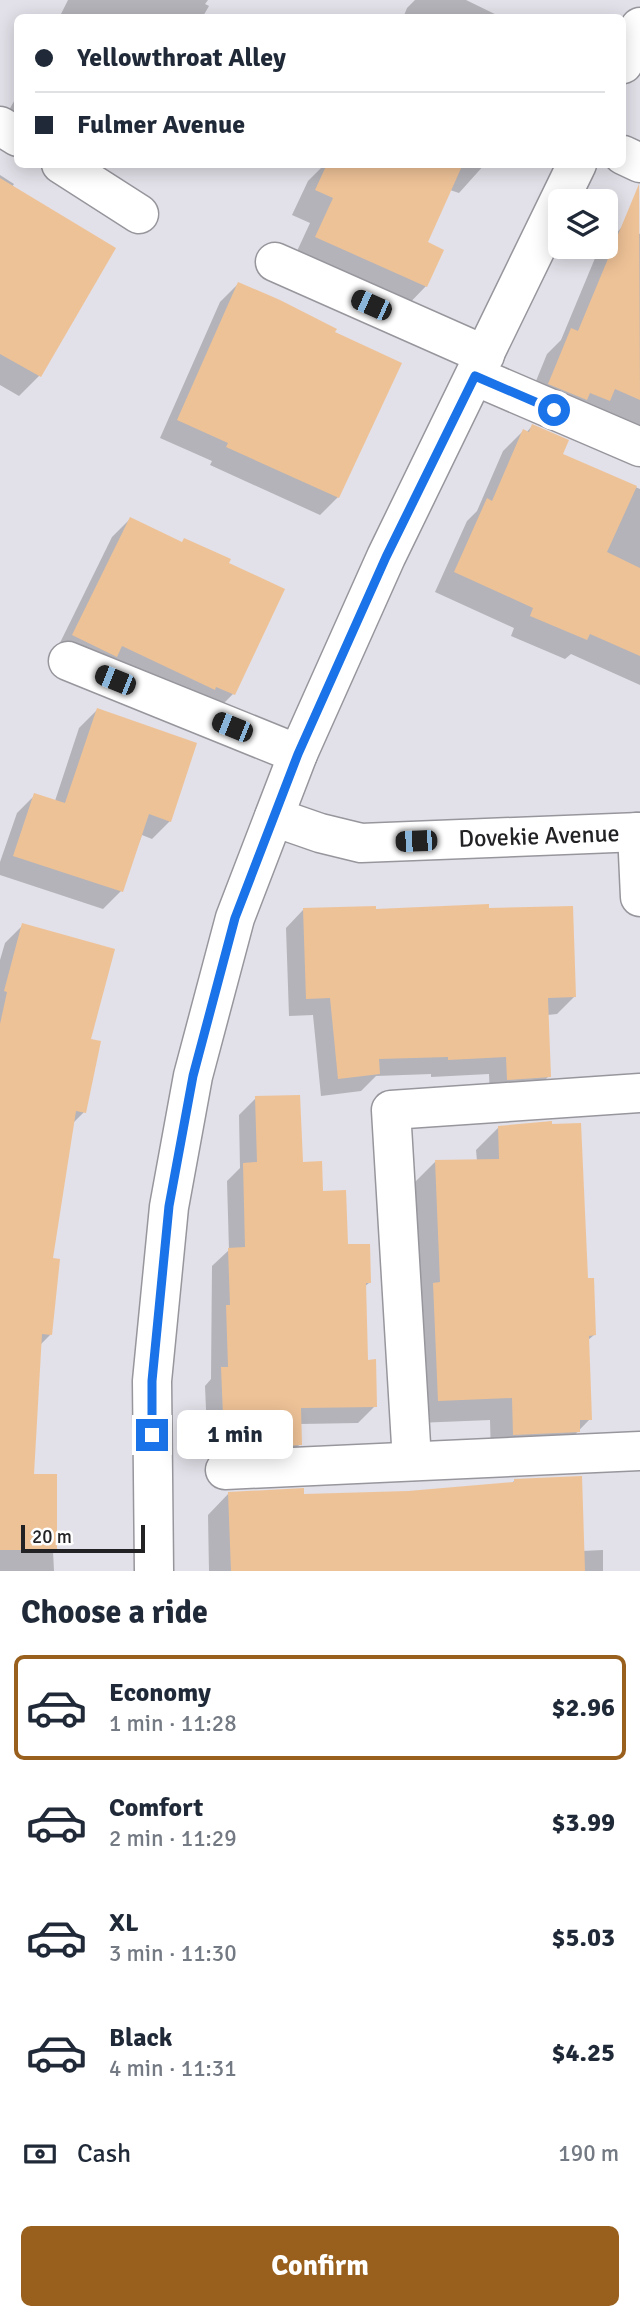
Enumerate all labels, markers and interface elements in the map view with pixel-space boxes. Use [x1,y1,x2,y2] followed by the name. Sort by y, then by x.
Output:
[77,42,286,74] text: Yellowthroat Alley
[77,109,245,141] text: Fulmer Avenue
[548,189,618,259] map controls
[548,189,618,259] button: layers
[348,287,395,323] car
[538,394,570,426] route start
[92,662,139,698] car
[209,709,256,745] car
[458,818,620,854] street label: Dovekie Avenue
[395,830,438,852] car
[176,1410,292,1460] callout: 1 min
[136,1419,168,1451] route end
[207,1420,263,1449] text: 1 min
[21,1522,145,1554] scale bar
[32,1525,72,1549] text: 20 m
[21,1593,208,1632] text: Choose a ride
[25,1676,88,1739] icon: car
[109,1677,211,1709] text: Economy
[551,1692,615,1724] text: $2.96
[109,1709,237,1738] text: 1 min · 11:28
[25,1791,88,1854] icon: car
[109,1792,203,1824] text: Comfort
[551,1807,615,1839] text: $3.99
[109,1824,237,1853] text: 2 min · 11:29
[25,1906,88,1969] icon: car
[109,1907,139,1939] text: XL
[551,1922,615,1954] text: $5.03
[109,1939,237,1968] text: 3 min · 11:30
[25,2021,88,2084] icon: car
[109,2022,172,2054] text: Black
[551,2037,615,2069] text: $4.25
[109,2054,237,2083] text: 4 min · 11:31
[21,2135,59,2173] icon: cash
[77,2138,131,2170] text: Cash
[558,2139,619,2168] text: 190 m
[21,2226,619,2306] button: Confirm

